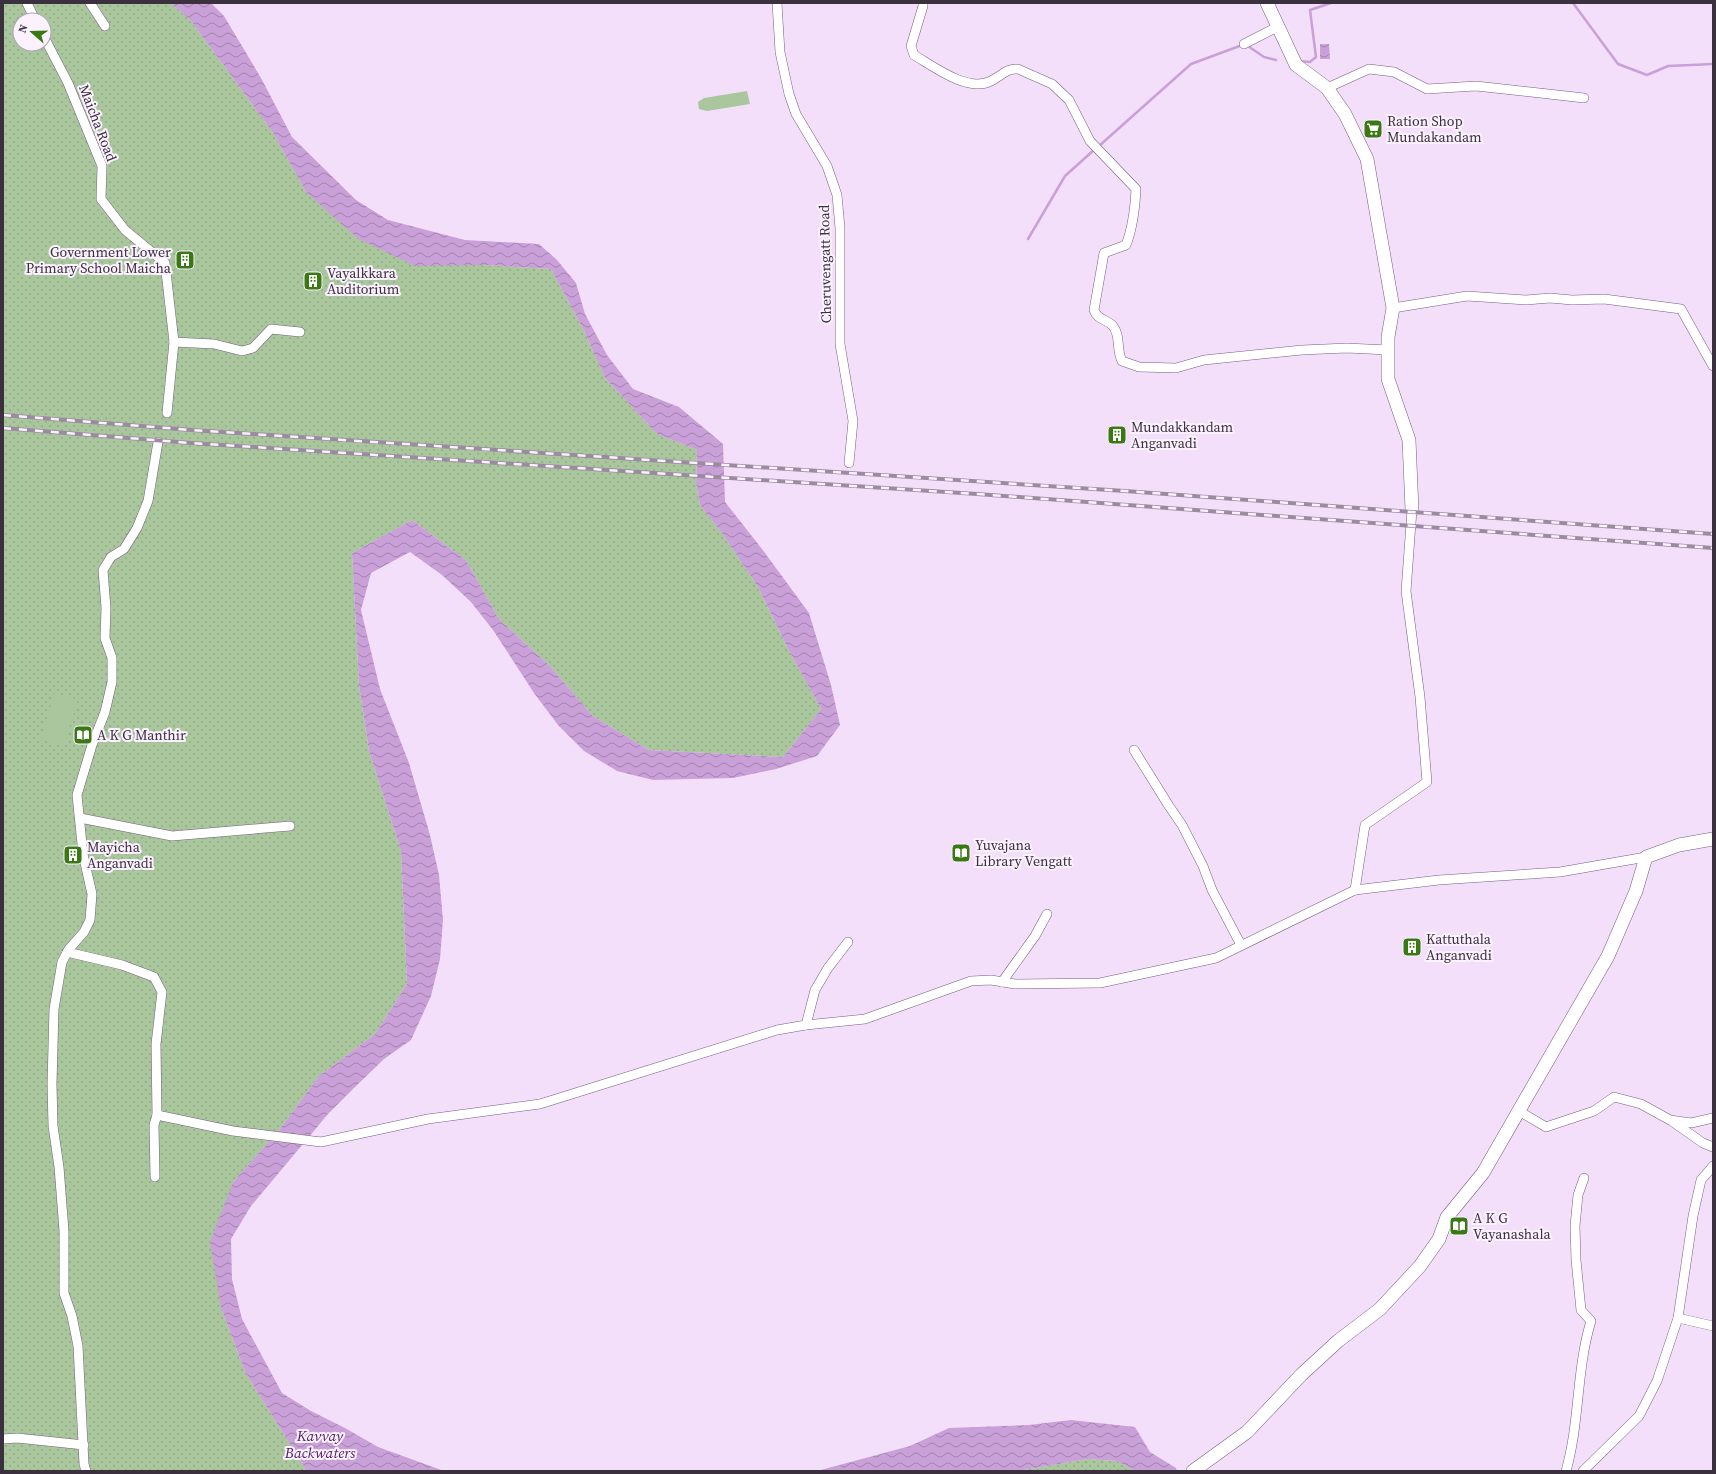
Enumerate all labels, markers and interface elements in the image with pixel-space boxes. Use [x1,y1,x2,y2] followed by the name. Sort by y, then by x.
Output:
[12,12,52,52] north arrow
[15,22,31,35] text: N
[74,82,122,164] street label: Maicha Road
[1387,111,1482,147] place label: Ration Shop Mundakandam
[1362,118,1384,140] supermarket icon: Ration Shop Mundakandam
[814,204,836,324] street label: Cheruvengatt Road
[26,242,172,278] place label: Government Lower Primary School Maicha
[174,249,196,271] building icon: Government Lower Primary School Maicha
[327,263,400,299] place label: Vayalkkara Auditorium
[302,270,324,292] building icon: Vayalkkara Auditorium
[1131,417,1234,453] place label: Mundakkandam Anganvadi
[1106,424,1128,446] building icon: Mundakkandam Anganvadi
[72,724,94,746] library icon: A K G Manthir
[97,725,186,745] place label: A K G Manthir
[975,835,1072,871] place label: Yuvajana Library Vengatt
[87,837,153,873] place label: Mayicha Anganvadi
[950,842,972,864] library icon: Yuvajana Library Vengatt
[62,844,84,866] building icon: Mayicha Anganvadi
[1426,929,1492,965] place label: Kattuthala Anganvadi
[1401,936,1423,958] building icon: Kattuthala Anganvadi
[1473,1208,1551,1244] place label: A K G Vayanashala
[1448,1215,1470,1237] library icon: A K G Vayanashala
[284,1425,356,1463] water label: Kavvay Backwaters

